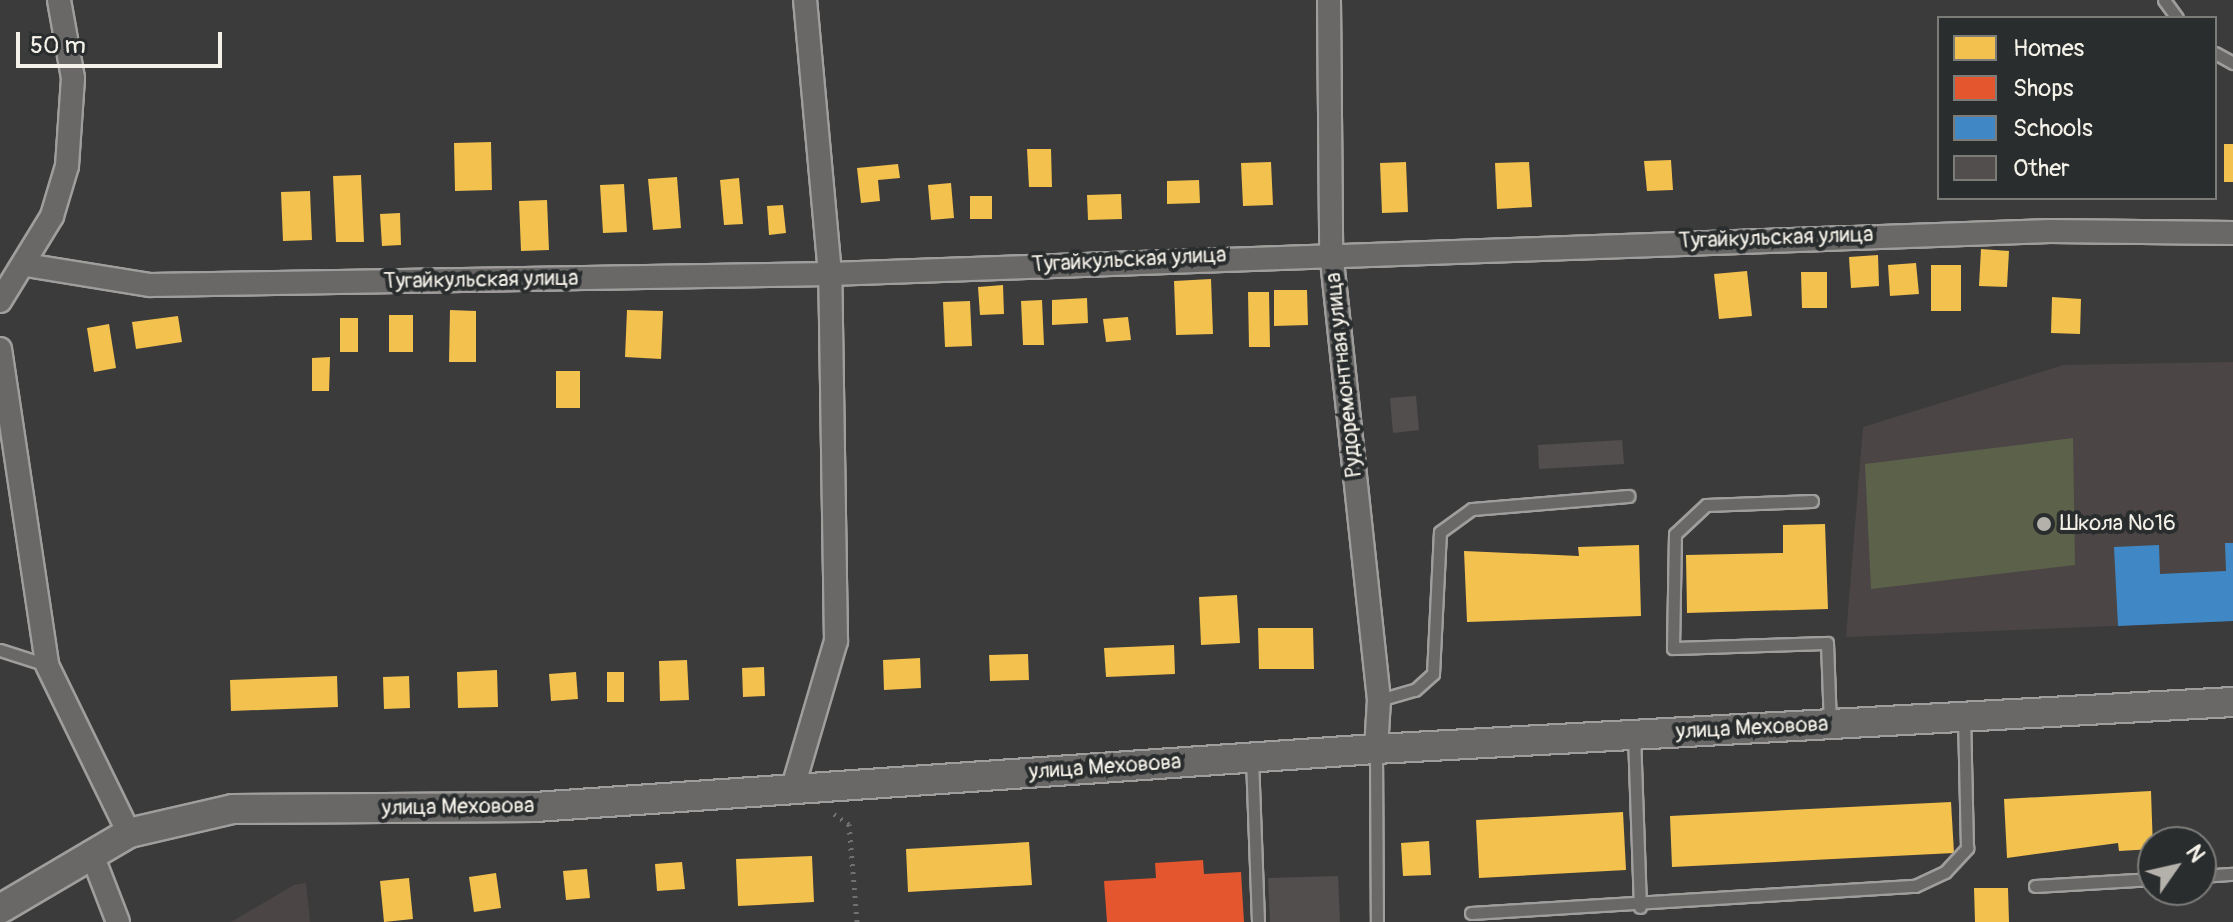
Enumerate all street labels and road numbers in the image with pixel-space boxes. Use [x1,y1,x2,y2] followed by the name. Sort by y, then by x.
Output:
[1678,221,1874,255] street label: Тугайкульская улица
[1031,242,1227,278] street label: Тугайкульская улица
[383,265,579,295] street label: Тугайкульская улица
[1320,271,1368,479] street label: Рудоремонтная улица
[1675,711,1829,745] street label: улица Меховова
[1028,749,1182,785] street label: улица Меховова
[381,792,535,822] street label: улица Меховова

